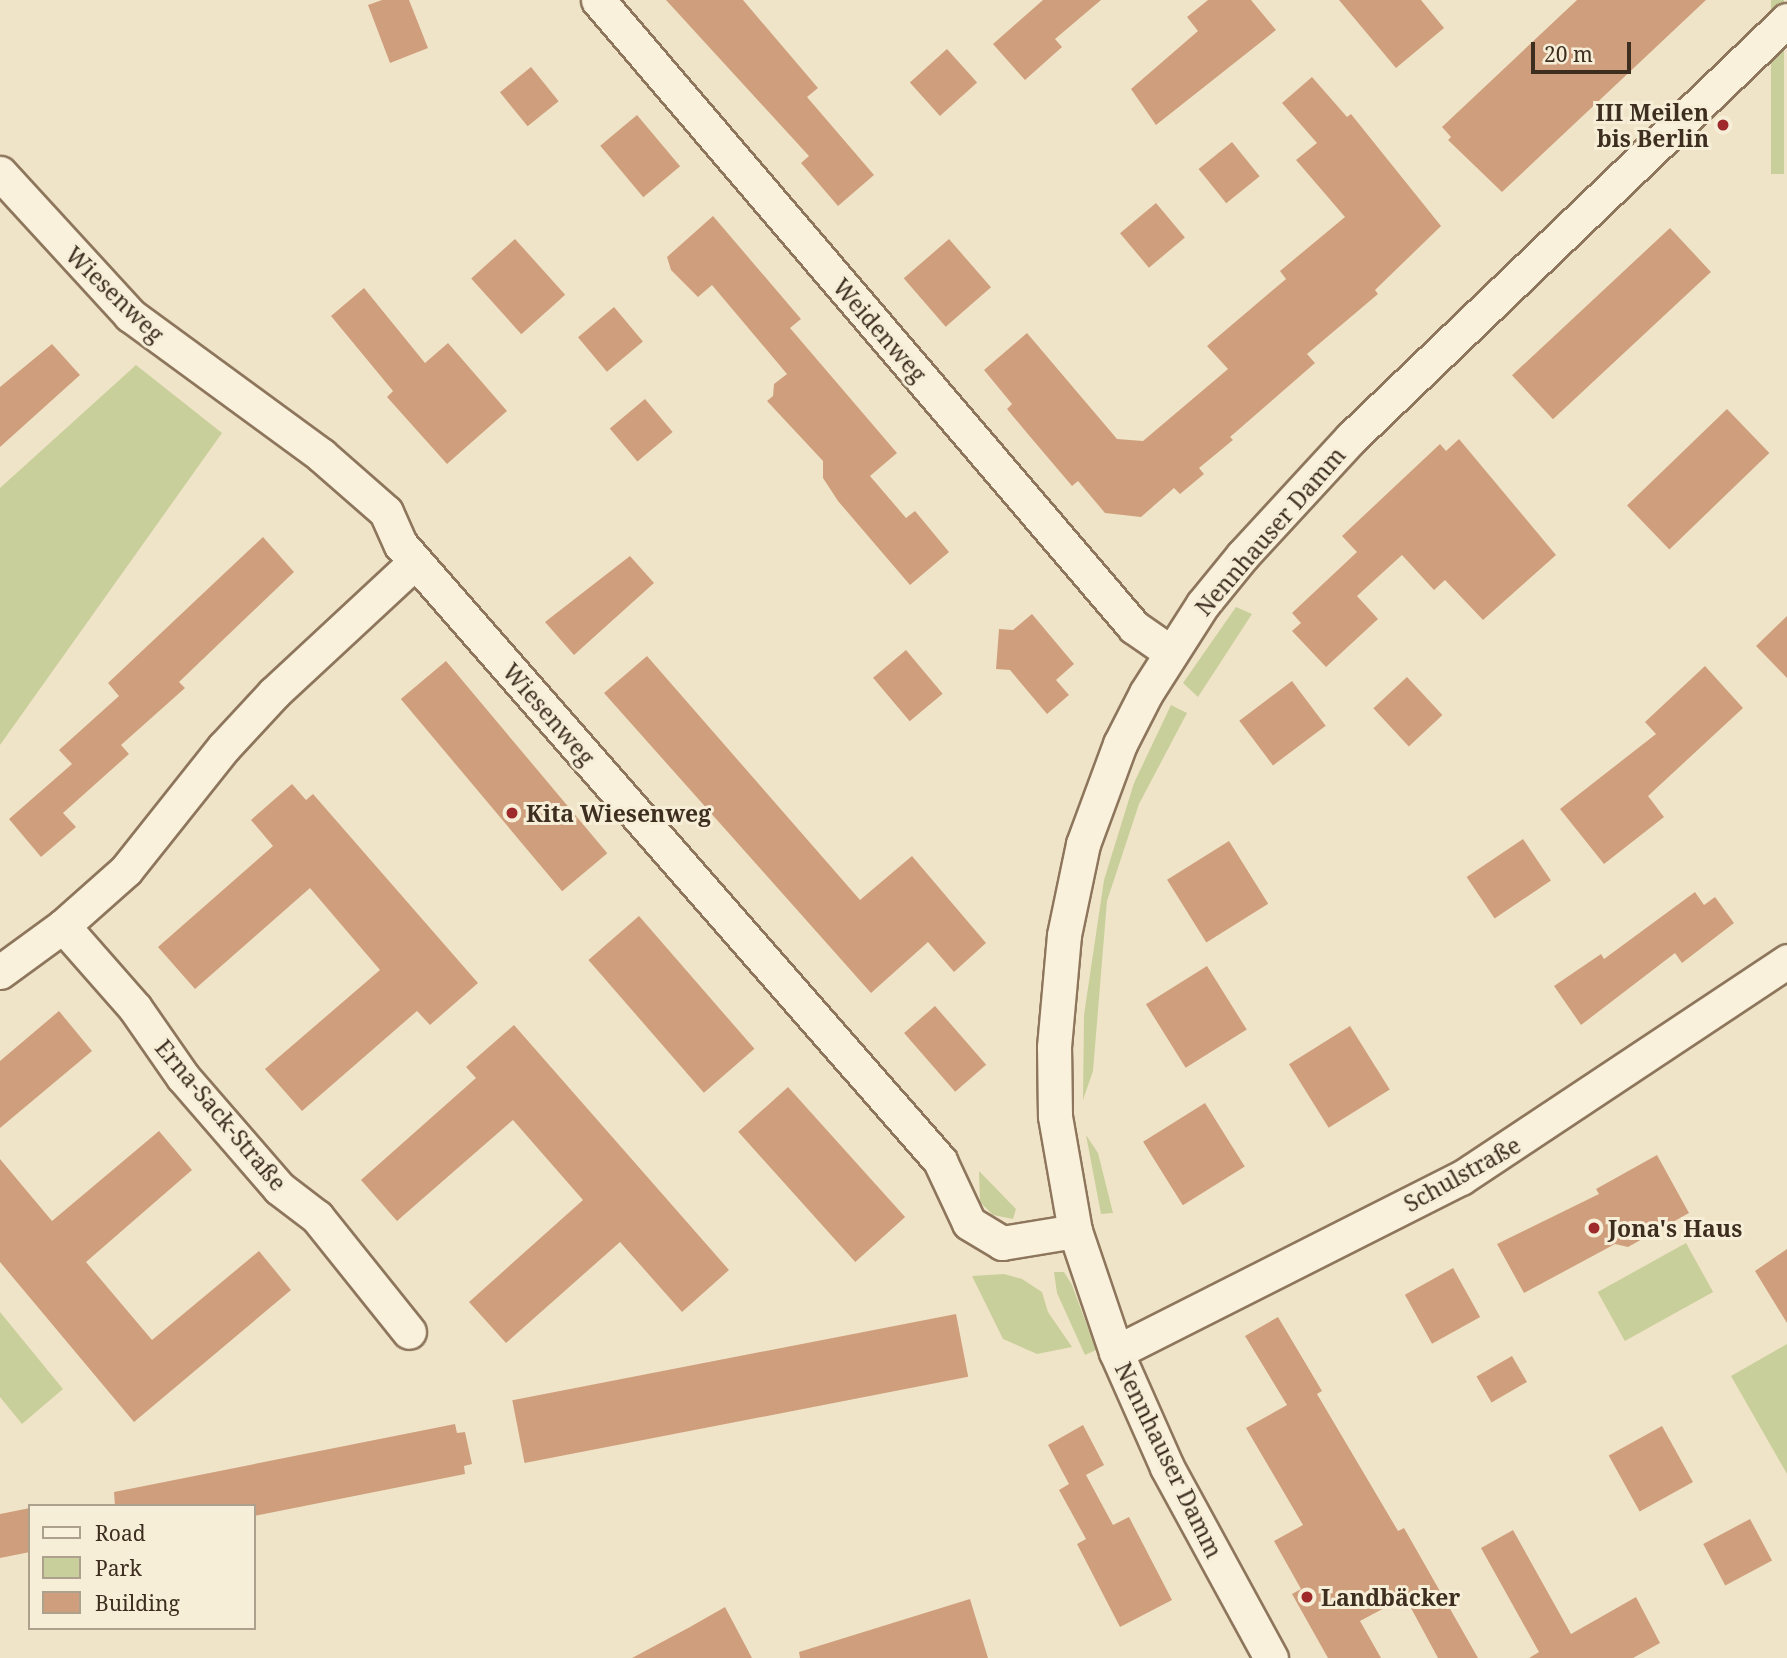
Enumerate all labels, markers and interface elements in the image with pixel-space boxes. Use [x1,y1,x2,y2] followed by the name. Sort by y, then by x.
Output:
[1535,28,1635,72] scale bar
[1544,40,1593,68] text: 20 m
[1596,98,1709,152] place label: III Meilen bis Berlin
[1715,117,1731,133] marker: III Meilen bis Berlin
[60,240,170,348] street label: Wiesenweg
[828,273,932,387] street label: Weidenweg
[1189,441,1351,621] street label: Nennhauser Damm
[497,657,601,771] street label: Wiesenweg
[526,799,711,827] place label: Kita Wiesenweg
[504,805,520,821] marker: Kita Wiesenweg
[150,1034,292,1196] street label: Erna-Sack-Straße
[1399,1131,1525,1217] street label: Schulstraße
[1608,1214,1742,1242] place label: Jona's Haus
[1586,1220,1602,1236] marker: Jona's Haus
[1110,1358,1228,1562] street label: Nennhauser Damm
[28,1504,256,1630] legend
[95,1519,146,1547] text: Road
[95,1554,142,1582] text: Park
[1321,1583,1460,1611] place label: Landbäcker
[95,1589,180,1617] text: Building
[1299,1589,1315,1605] marker: Landbäcker

